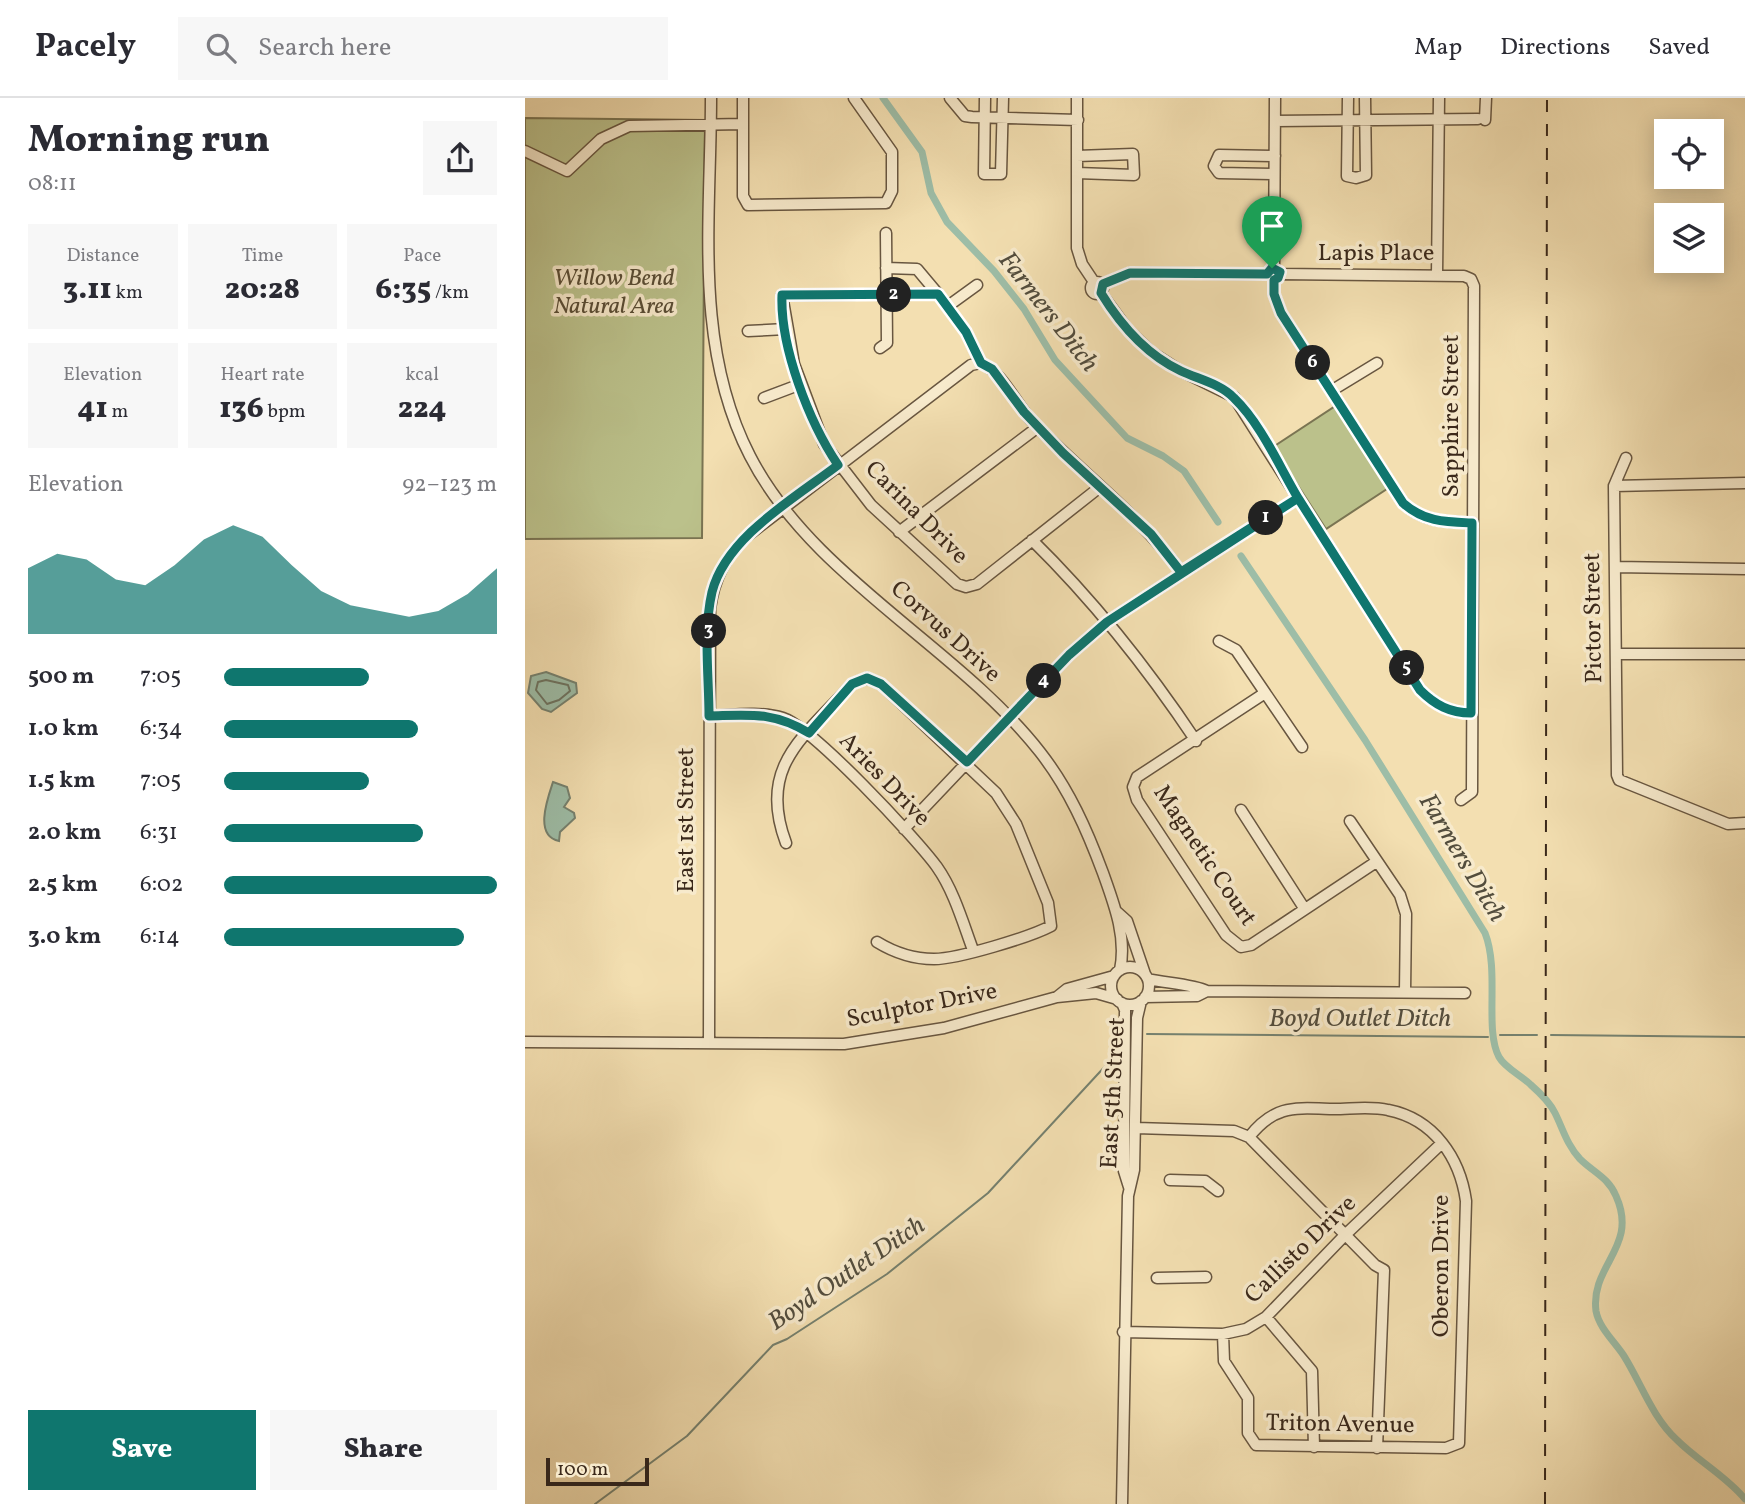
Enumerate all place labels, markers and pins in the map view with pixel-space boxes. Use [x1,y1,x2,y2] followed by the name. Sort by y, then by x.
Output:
[1242,196,1302,268] pin
[877,278,911,312] pin: 2
[1295,345,1331,380] pin: 6
[1249,500,1283,536] pin: 1
[691,614,727,648] pin: 3
[1389,650,1425,686] pin: 5
[1027,664,1061,698] pin: 4

